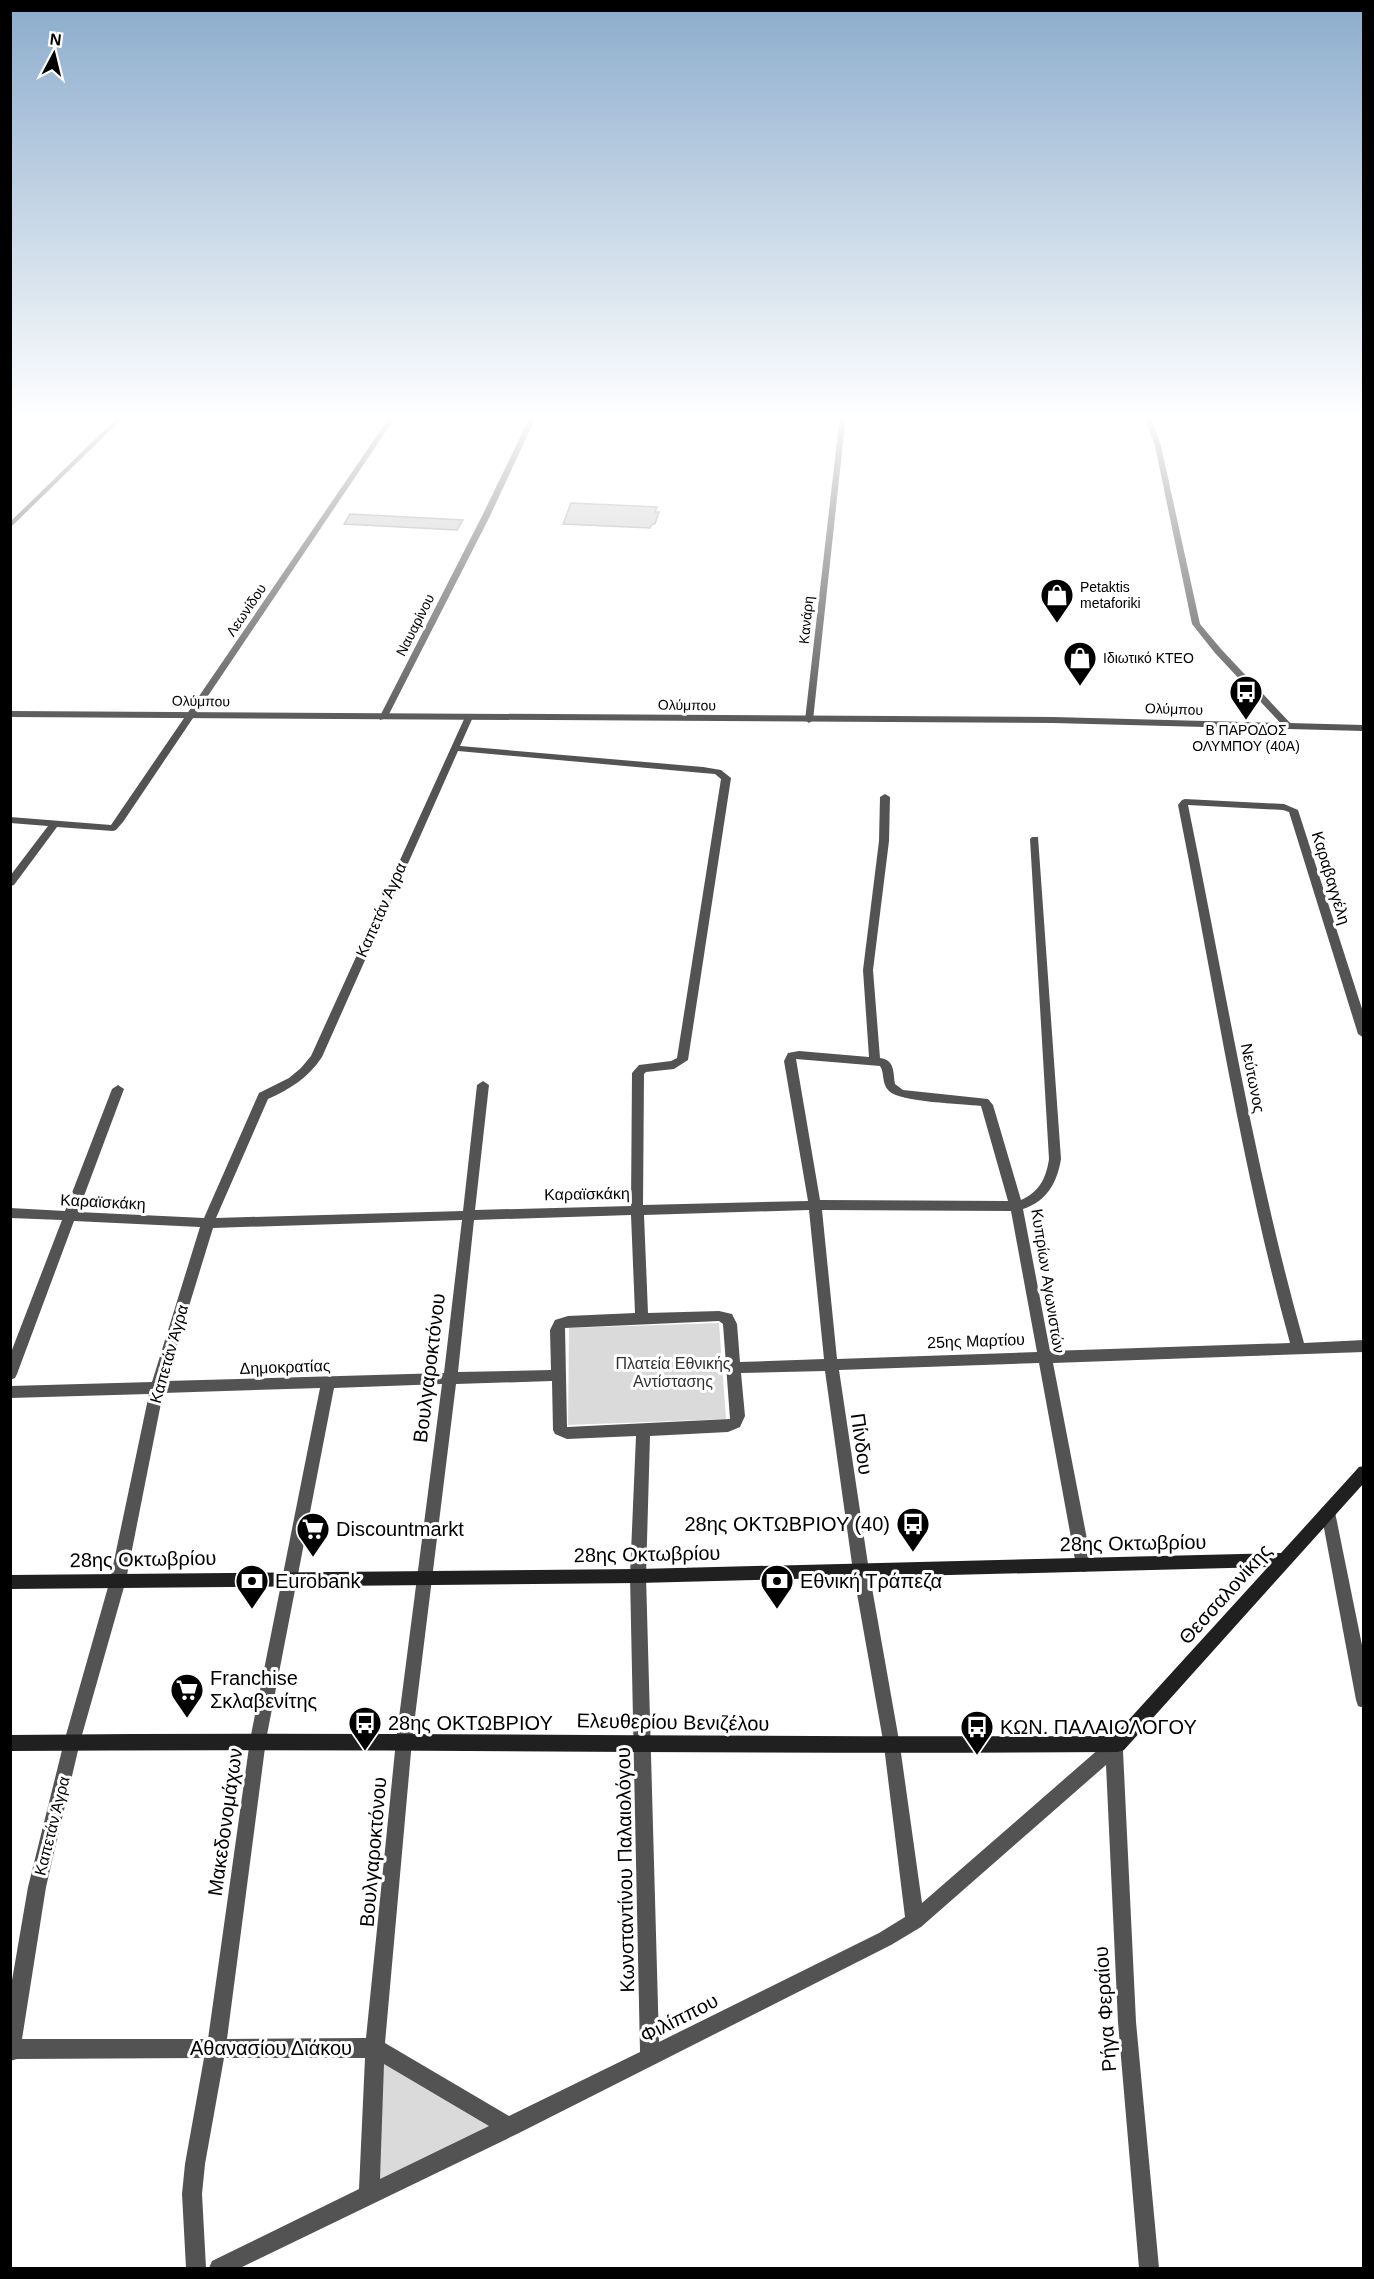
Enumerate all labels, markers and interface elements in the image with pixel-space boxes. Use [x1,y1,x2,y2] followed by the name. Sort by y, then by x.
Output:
[24,24,84,84] north arrow
[49,30,63,49] text: N
[1039,577,1075,624] shop icon: Petaktis metaforiki
[1080,579,1141,611] place label: Petaktis metaforiki
[223,581,269,639] street label: Λεωνίδου
[393,591,437,659] street label: Ναυαρίνου
[796,595,816,645] street label: Κανάρη
[1062,640,1098,687] shop icon: Ιδιωτικό ΚΤΕΟ
[1103,650,1194,666] place label: Ιδιωτικό ΚΤΕΟ
[1228,674,1264,721] bus stop icon: Β ΠΑΡΟΔΟΣ ΟΛΥΜΠΟΥ (40Α)
[172,692,230,710] street label: Ολύμπου
[658,696,716,714] street label: Ολύμπου
[1145,700,1203,718] street label: Ολύμπου
[1192,722,1300,754] place label: Β ΠΑΡΟΔΟΣ ΟΛΥΜΠΟΥ (40Α)
[1309,829,1353,927] street label: Καραβαγγέλη
[353,860,409,960] street label: Καπετάν Άγρα
[1238,1042,1268,1115] street label: Νεύτωνος
[544,1185,630,1203] street label: Καραϊσκάκη
[60,1191,146,1213] street label: Καραϊσκάκη
[1028,1208,1068,1354] street label: Κυπρίων Αγωνιστών
[409,1292,449,1444] street label: Βουλγαροκτόνου
[147,1303,191,1405] street label: Καπετάν Άγρα
[927,1331,1025,1351] street label: 25ης Μαρτίου
[616,1355,731,1390] park label: Πλατεία Εθνικής Αντίστασης
[239,1357,331,1377] street label: Δημοκρατίας
[847,1412,877,1476] street label: Πίνδου
[895,1506,931,1553] bus stop icon: 28ης ΟΚΤΩΒΡΙΟΥ (40)
[295,1511,331,1558] supermarket icon: Discountmarkt
[684,1513,890,1535] place label: 28ης ΟΚΤΩΒΡΙΟΥ (40)
[336,1518,464,1540] place label: Discountmarkt
[1059,1531,1207,1555] street label: 28ης Οκτωβρίου
[1174,1539,1276,1648] street label: Θεσσαλονίκης
[573,1542,721,1566] street label: 28ης Οκτωβρίου
[69,1547,217,1571] street label: 28ης Οκτωβρίου
[234,1563,270,1610] bank icon: Eurobank
[759,1563,795,1610] bank icon: Εθνική Τράπεζα
[275,1570,362,1592] place label: Eurobank
[800,1570,942,1592] place label: Εθνική Τράπεζα
[210,1667,318,1712] place label: Franchise Σκλαβενίτης
[169,1672,205,1719] supermarket icon: Franchise Σκλαβενίτης
[347,1705,383,1752] bus stop icon: 28ης ΟΚΤΩΒΡΙΟΥ
[576,1709,770,1735] street label: Ελευθερίου Βενιζέλου
[959,1709,995,1756] bus stop icon: ΚΩΝ. ΠΑΛΑΙΟΛΟΓΟΥ
[388,1712,553,1734] place label: 28ης ΟΚΤΩΒΡΙΟΥ
[1000,1716,1197,1738] place label: ΚΩΝ. ΠΑΛΑΙΟΛΟΓΟΥ
[204,1747,246,1897] street label: Μακεδονομάχων
[612,1747,638,1993] street label: Κωνσταντίνου Παλαιολόγου
[31,1775,73,1877] street label: Καπετάν Άγρα
[355,1776,391,1928] street label: Βουλγαροκτόνου
[1090,1945,1120,2073] street label: Ρήγα Φεραίου
[636,1989,722,2047] street label: Φιλίππου
[190,2037,352,2059] street label: Αθανασίου Διάκου

